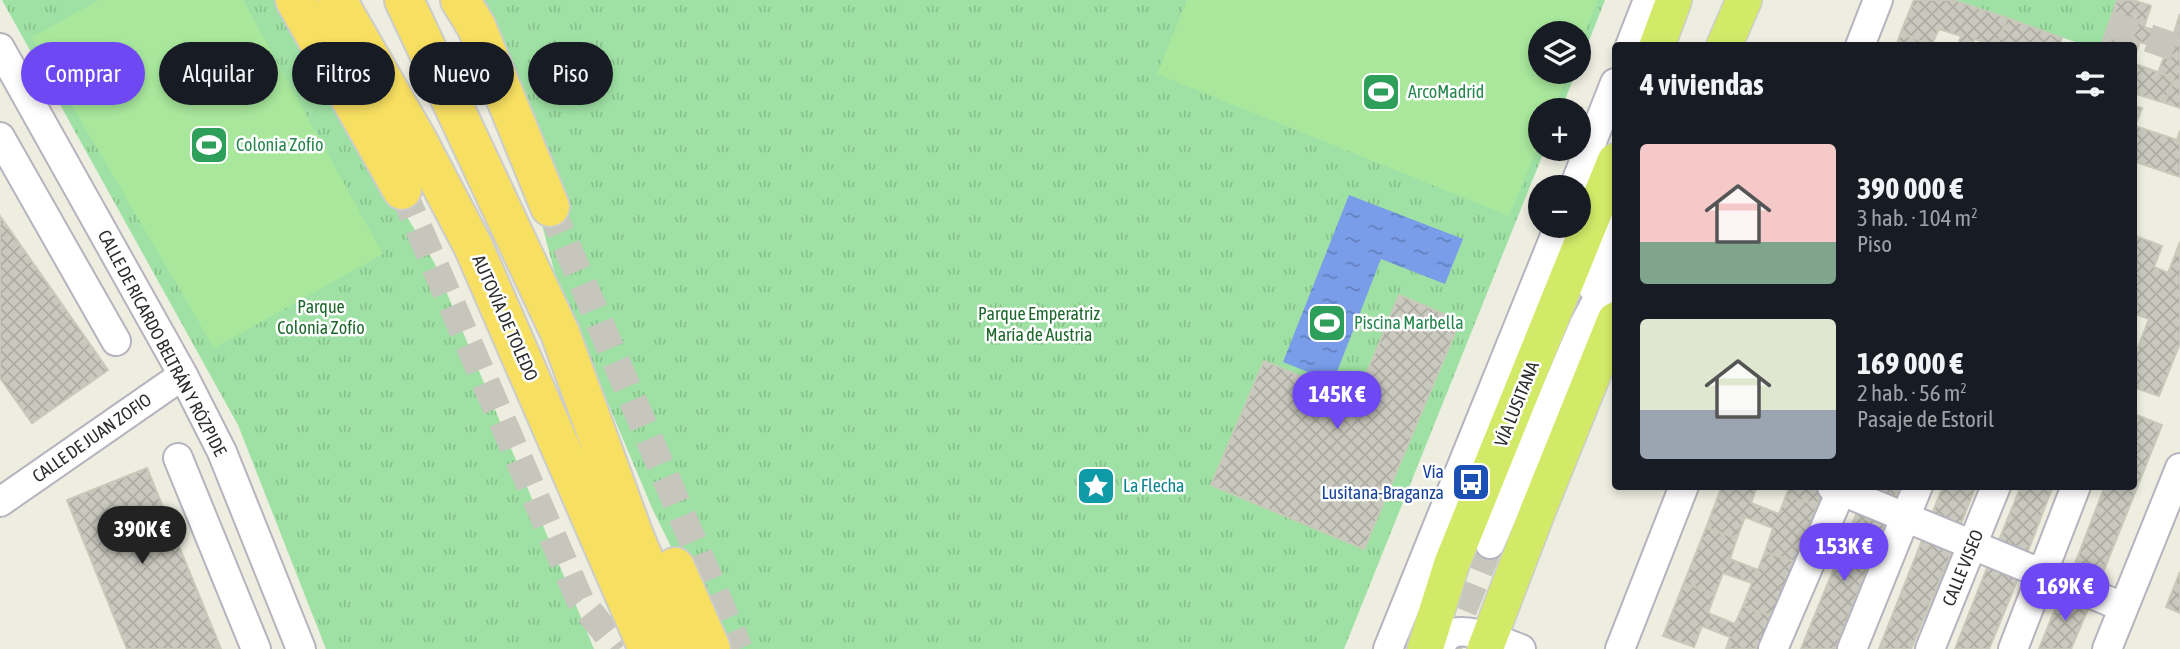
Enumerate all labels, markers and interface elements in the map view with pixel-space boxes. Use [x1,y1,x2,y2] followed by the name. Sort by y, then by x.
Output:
[1528,21,1591,238] map controls
[1528,21,1591,84] button: layers
[21,42,145,105] chip: Comprar
[159,42,278,105] chip: Alquilar
[292,42,395,105] chip: Filtros
[409,42,514,105] chip: Nuevo
[528,42,613,105] chip: Piso
[2071,65,2109,103] icon: filters
[1640,67,1764,101] text: 4 viviendas
[1360,71,1402,113] sports icon: ArcoMadrid
[1408,81,1484,102] place label: ArcoMadrid
[1528,98,1591,161] button: +
[188,124,230,166] sports icon: Colonia Zofío
[236,134,323,155] place label: Colonia Zofío
[1857,171,1963,205] text: 390 000 €
[1696,172,1780,256] icon: home
[1528,175,1591,238] button: −
[1857,205,1978,231] text: 3 hab. · 104 m²
[94,226,231,460] street label: CALLE DE RICARDO BELTRÁN Y RÓZPIDE
[1857,231,1892,257] text: Piso
[468,252,543,384] street label: AUTOVÍA DE TOLEDO
[277,296,365,338] park label: Parque Colonia Zofío
[1306,302,1348,344] sports icon: Piscina Marbella
[978,303,1100,345] park label: Parque Emperatriz María de Austria
[1354,312,1464,333] place label: Piscina Marbella
[1857,346,1963,380] text: 169 000 €
[1696,347,1780,431] icon: home
[1490,358,1543,449] street label: VÍA LUSITANA
[1280,372,1394,431] pin: 145K €
[1857,380,1967,406] text: 2 hab. · 56 m²
[1308,381,1366,407] text: 145K €
[28,389,155,486] street label: CALLE DE JUAN ZOFIO
[1857,406,1994,432] text: Pasaje de Estoril
[1322,461,1444,503] place label: Vía Lusitana-Braganza
[1450,461,1492,503] bus stop icon: Vía Lusitana-Braganza
[1075,465,1117,507] place icon: La Flecha
[1123,475,1185,496] place label: La Flecha
[85,506,199,566] pin: 390K €
[113,516,171,542] text: 390K €
[1787,524,1901,583] pin: 153K €
[1938,527,1987,609] street label: CALLE VISEO
[1815,533,1873,559] text: 153K €
[2008,564,2122,623] pin: 169K €
[2036,573,2094,599] text: 169K €

